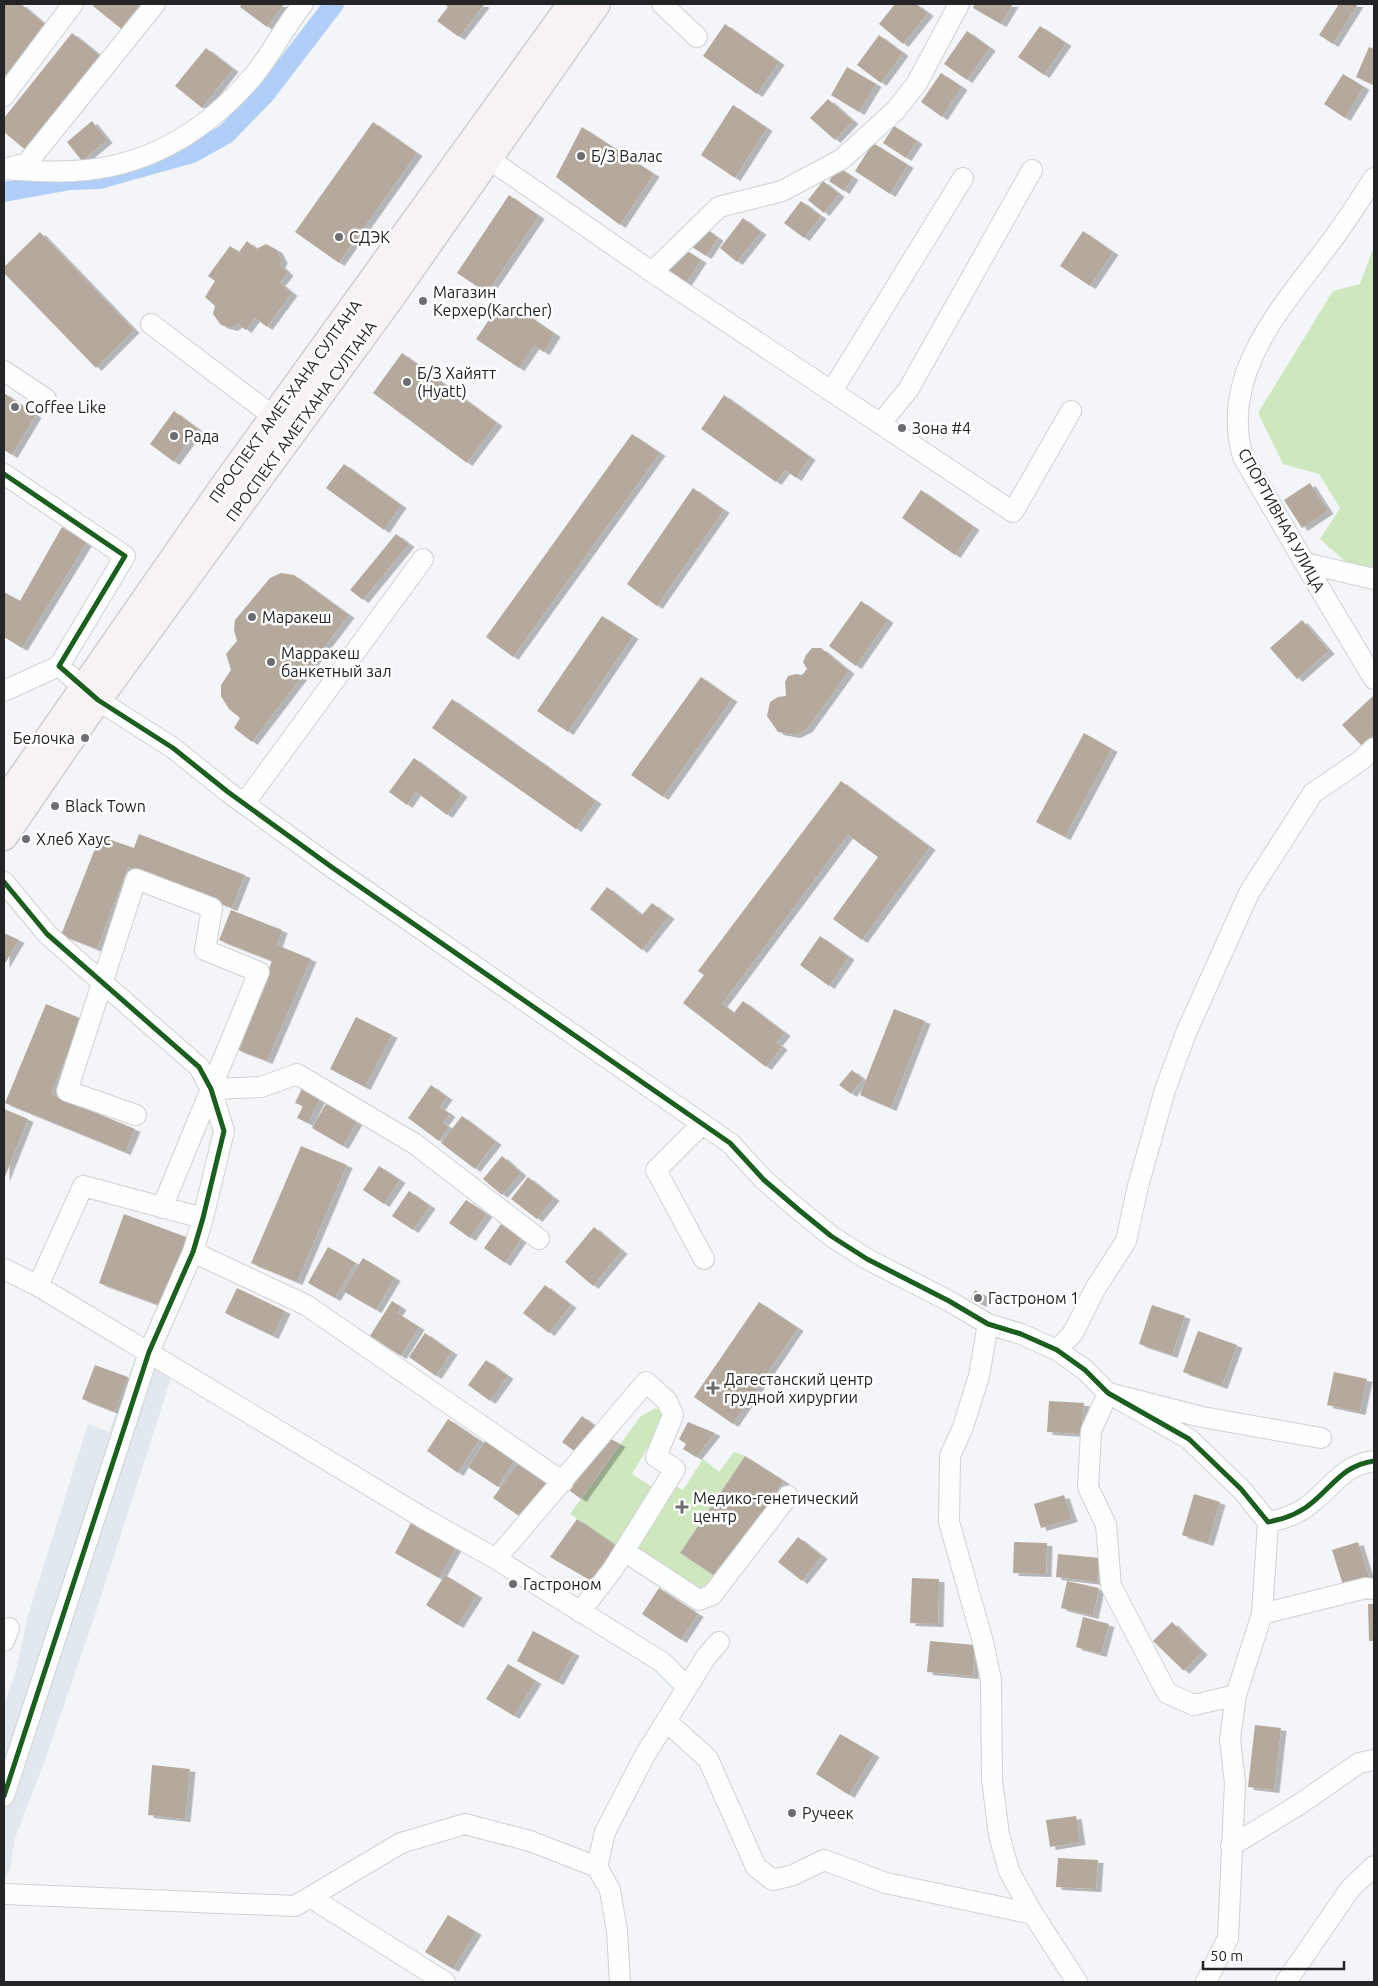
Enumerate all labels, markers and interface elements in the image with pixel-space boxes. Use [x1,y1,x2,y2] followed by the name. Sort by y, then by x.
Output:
[591,147,663,165] place label: Б/З Валас
[575,150,587,162] marker: Б/З Валас
[349,228,390,246] place label: СДЭК
[333,231,345,243] marker: СДЭК
[433,283,552,320] place label: Магазин Керхер(Karcher)
[205,295,365,506] street label: ПРОСПЕКТ АМЕТ-ХАНА СУЛТАНА
[417,295,429,307] marker: Магазин Керхер(Karcher)
[222,317,380,525] street label: ПРОСПЕКТ АМЕТХАНА СУЛТАНА
[417,364,496,401] place label: Б/З Хайятт (Hyatt)
[401,376,413,388] marker: Б/З Хайятт (Hyatt)
[25,398,106,416] place label: Coffee Like
[9,401,21,413] marker: Coffee Like
[912,419,971,437] place label: Зона #4
[896,422,908,434] marker: Зона #4
[184,427,219,445] place label: Рада
[168,430,180,442] marker: Рада
[1235,445,1329,595] street label: СПОРТИВНАЯ УЛИЦА
[262,608,332,626] place label: Маракеш
[246,611,258,623] marker: Маракеш
[281,644,392,680] place label: Марракеш банкетный зал
[265,656,277,668] marker: Марракеш банкетный зал
[13,729,75,747] place label: Белочка
[79,732,91,744] marker: Белочка
[65,797,146,815] place label: Black Town
[49,800,61,812] marker: Black Town
[36,830,111,848] place label: Хлеб Хаус
[20,833,32,845] marker: Хлеб Хаус
[988,1289,1079,1307] place label: Гастроном 1
[972,1292,984,1304] marker: Гастроном 1
[724,1370,873,1406] place label: Дагестанский центр грудной хирургии
[706,1381,720,1395] marker: Дагестанский центр грудной хирургии
[693,1489,859,1525] place label: Медико-генетический центр
[675,1500,689,1514] marker: Медико-генетический центр
[523,1575,602,1593] place label: Гастроном
[507,1578,519,1590] marker: Гастроном
[802,1804,854,1822] place label: Ручеек
[786,1807,798,1819] marker: Ручеек
[1203,1938,1344,1970] scale bar
[1210,1947,1243,1964] text: 50 m

